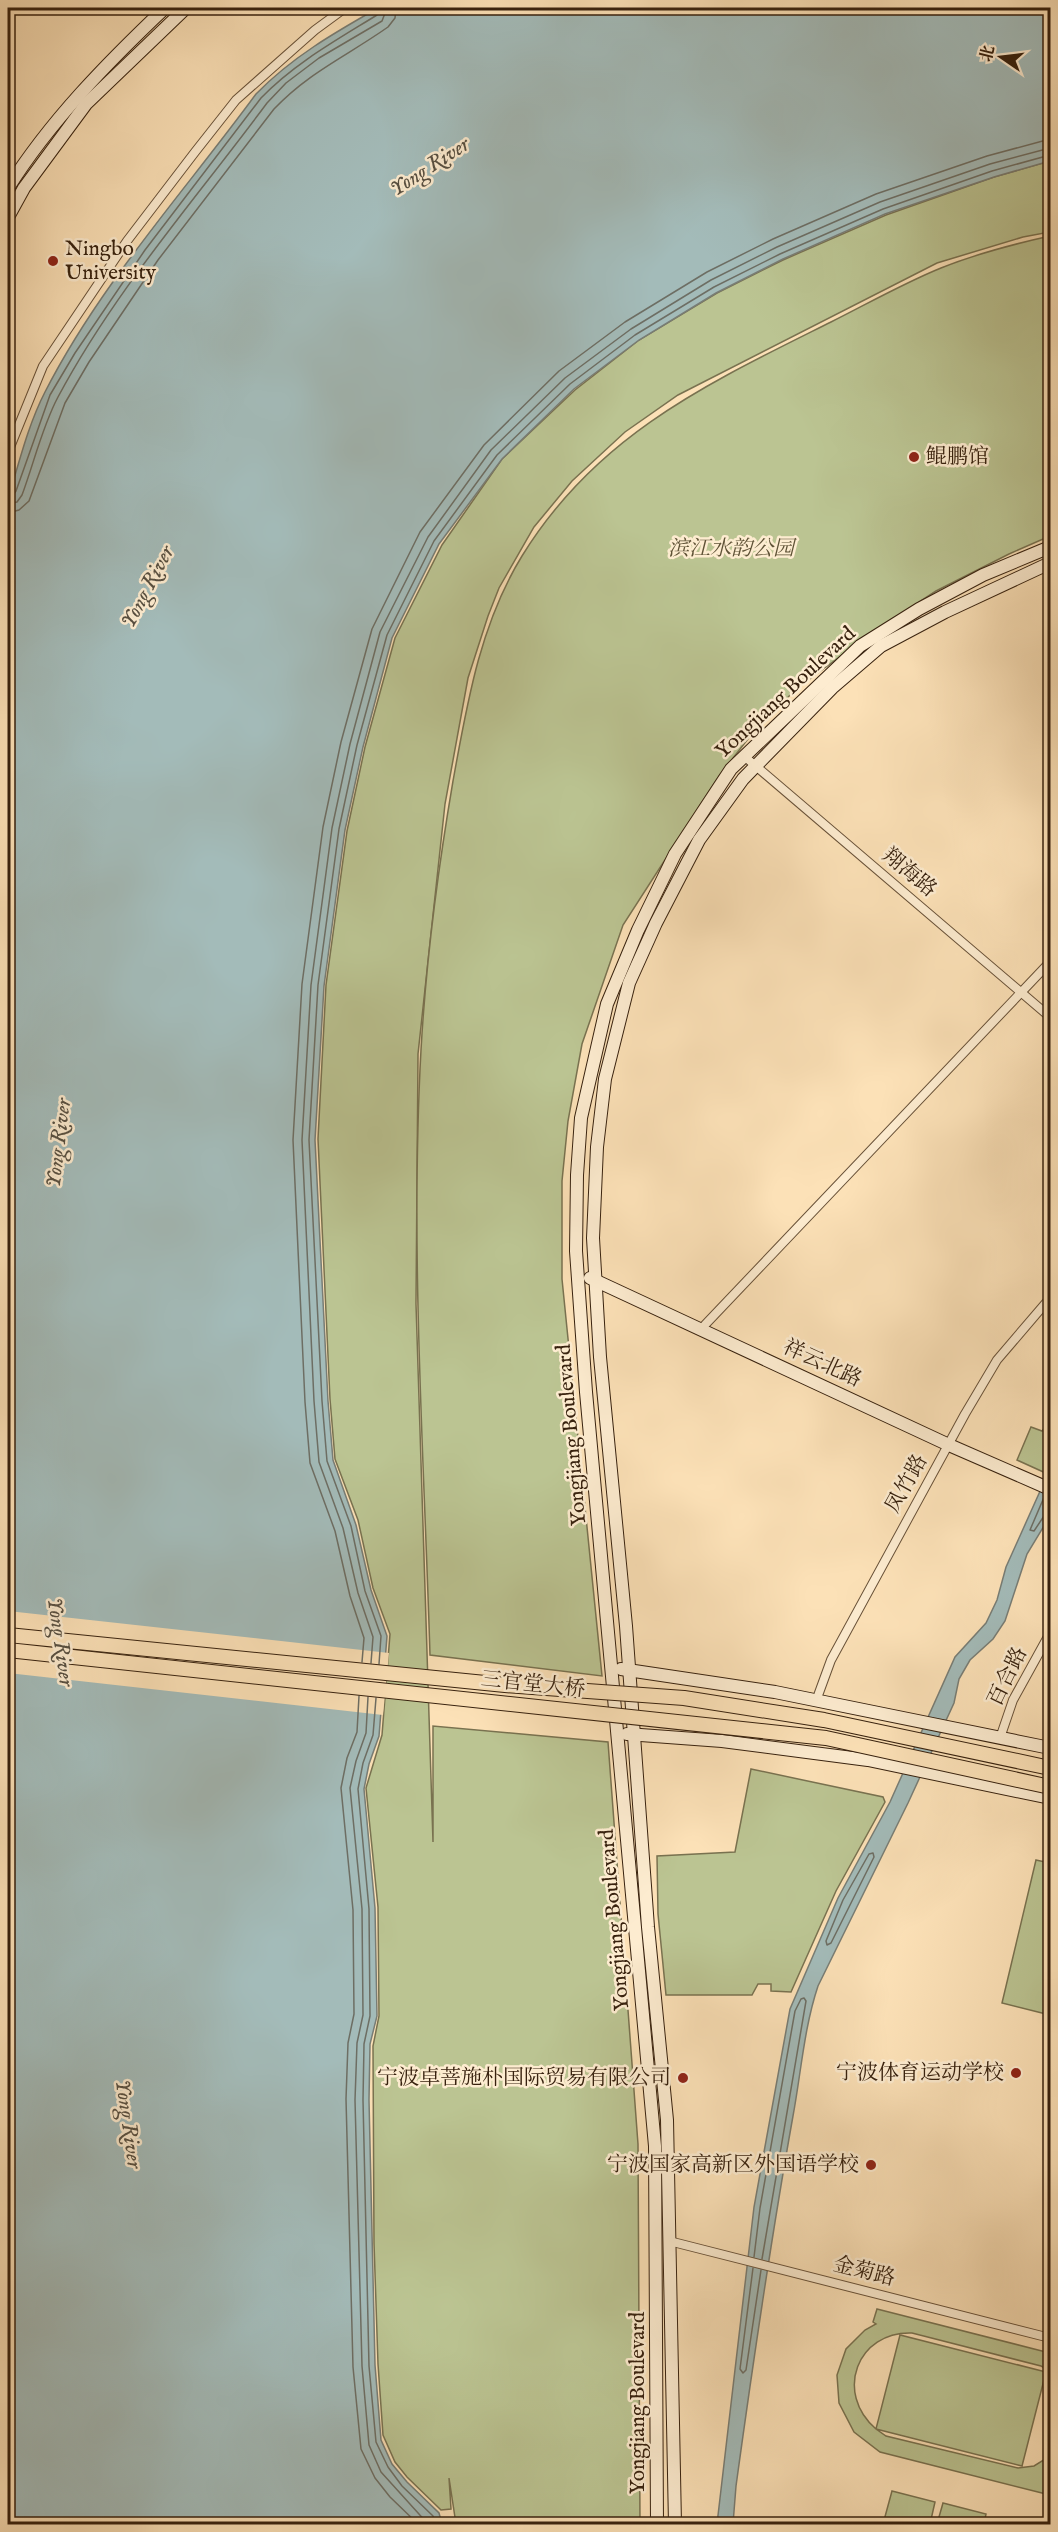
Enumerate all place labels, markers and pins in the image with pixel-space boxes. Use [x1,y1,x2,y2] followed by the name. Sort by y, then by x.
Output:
[65,236,157,287] place label: Ningbo University
[46,254,60,268] marker: Ningbo University
[926,444,989,471] place label: 鲲鹏馆
[907,450,921,464] marker: 鲲鹏馆
[836,2060,1004,2087] place label: 宁波体育运动学校
[377,2065,671,2092] place label: 宁波卓菩施朴国际贸易有限公司
[1009,2066,1023,2080] marker: 宁波体育运动学校
[676,2071,690,2085] marker: 宁波卓菩施朴国际贸易有限公司
[607,2152,859,2179] place label: 宁波国家高新区外国语学校
[864,2158,878,2172] marker: 宁波国家高新区外国语学校

